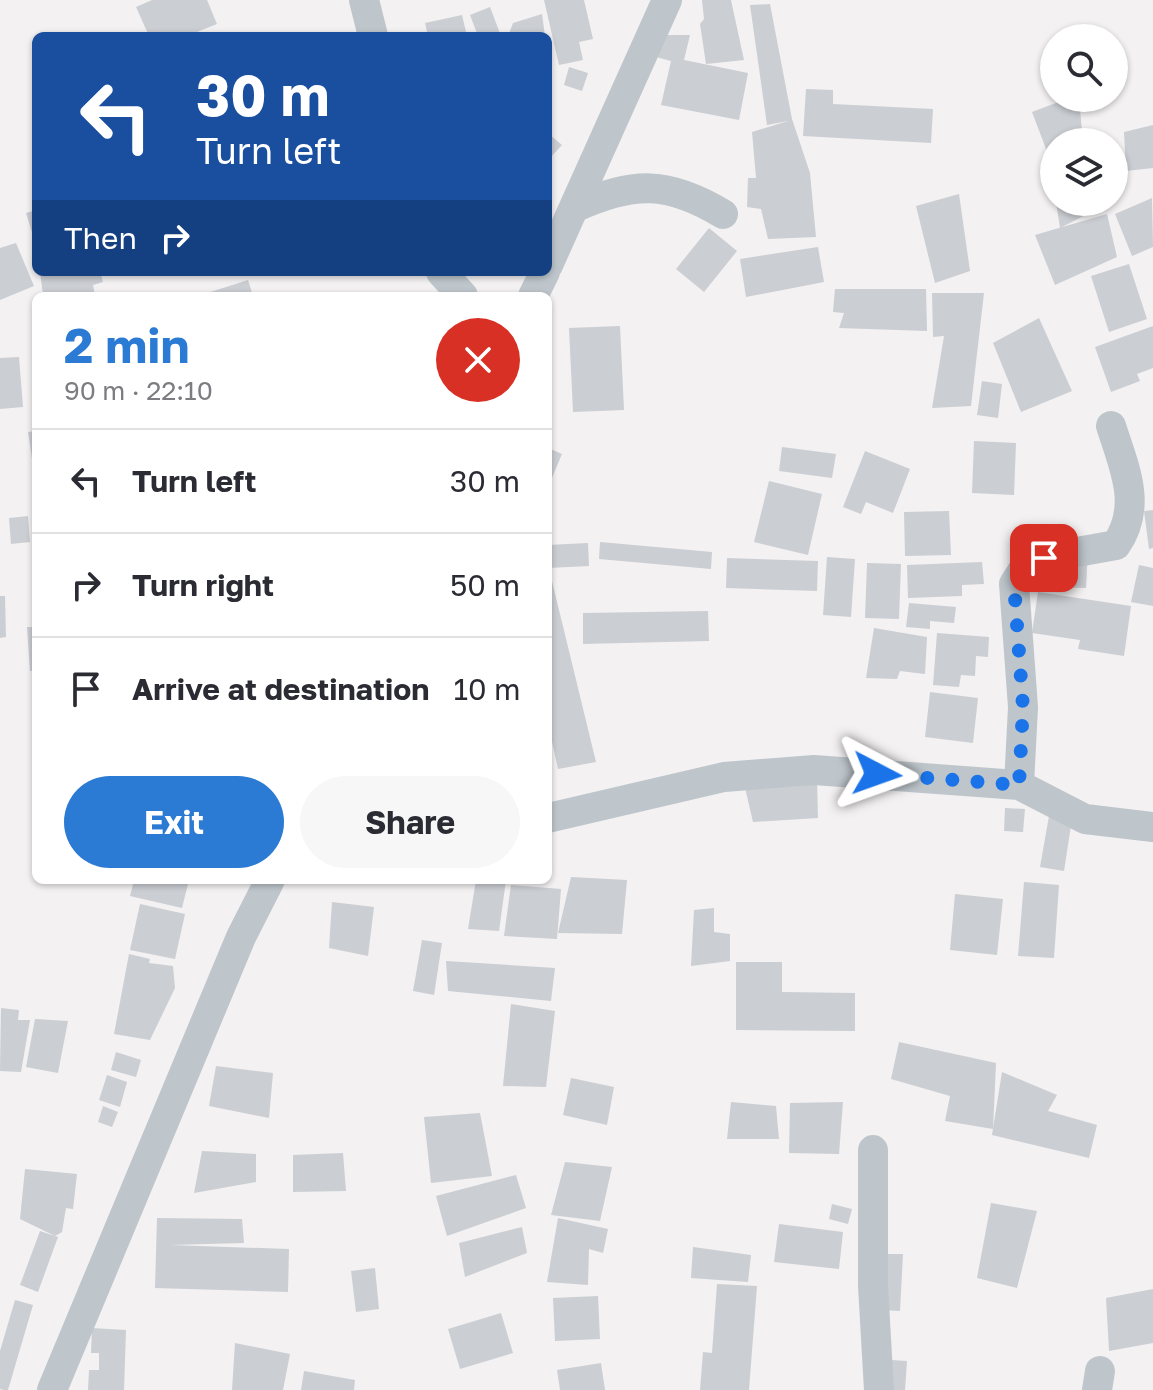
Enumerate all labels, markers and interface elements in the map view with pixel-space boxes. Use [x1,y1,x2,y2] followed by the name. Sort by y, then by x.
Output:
[1040,24,1128,216] map controls
[1040,24,1128,112] button: search
[196,61,330,128] text: 30 m
[64,64,168,168] icon: left
[1040,128,1128,216] button: layers
[196,129,342,172] text: Turn left
[153,216,197,260] icon: right
[64,220,137,256] text: Then
[64,316,189,374] text: 2 min
[436,318,520,402] button: close
[64,375,213,406] text: 90 m · 22:10
[64,459,108,503] icon: left
[132,463,257,499] text: Turn left
[450,463,520,499] text: 30 m
[1010,524,1078,592] pin
[1022,536,1066,580] icon: arrive
[64,563,108,607] icon: right
[132,567,274,603] text: Turn right
[450,567,520,603] text: 50 m
[64,667,108,711] icon: arrive
[132,671,429,707] text: Arrive at destination
[453,671,521,707] text: 10 m
[835,732,919,816] position arrow
[64,776,284,868] button: Exit
[300,776,520,868] button: Share

